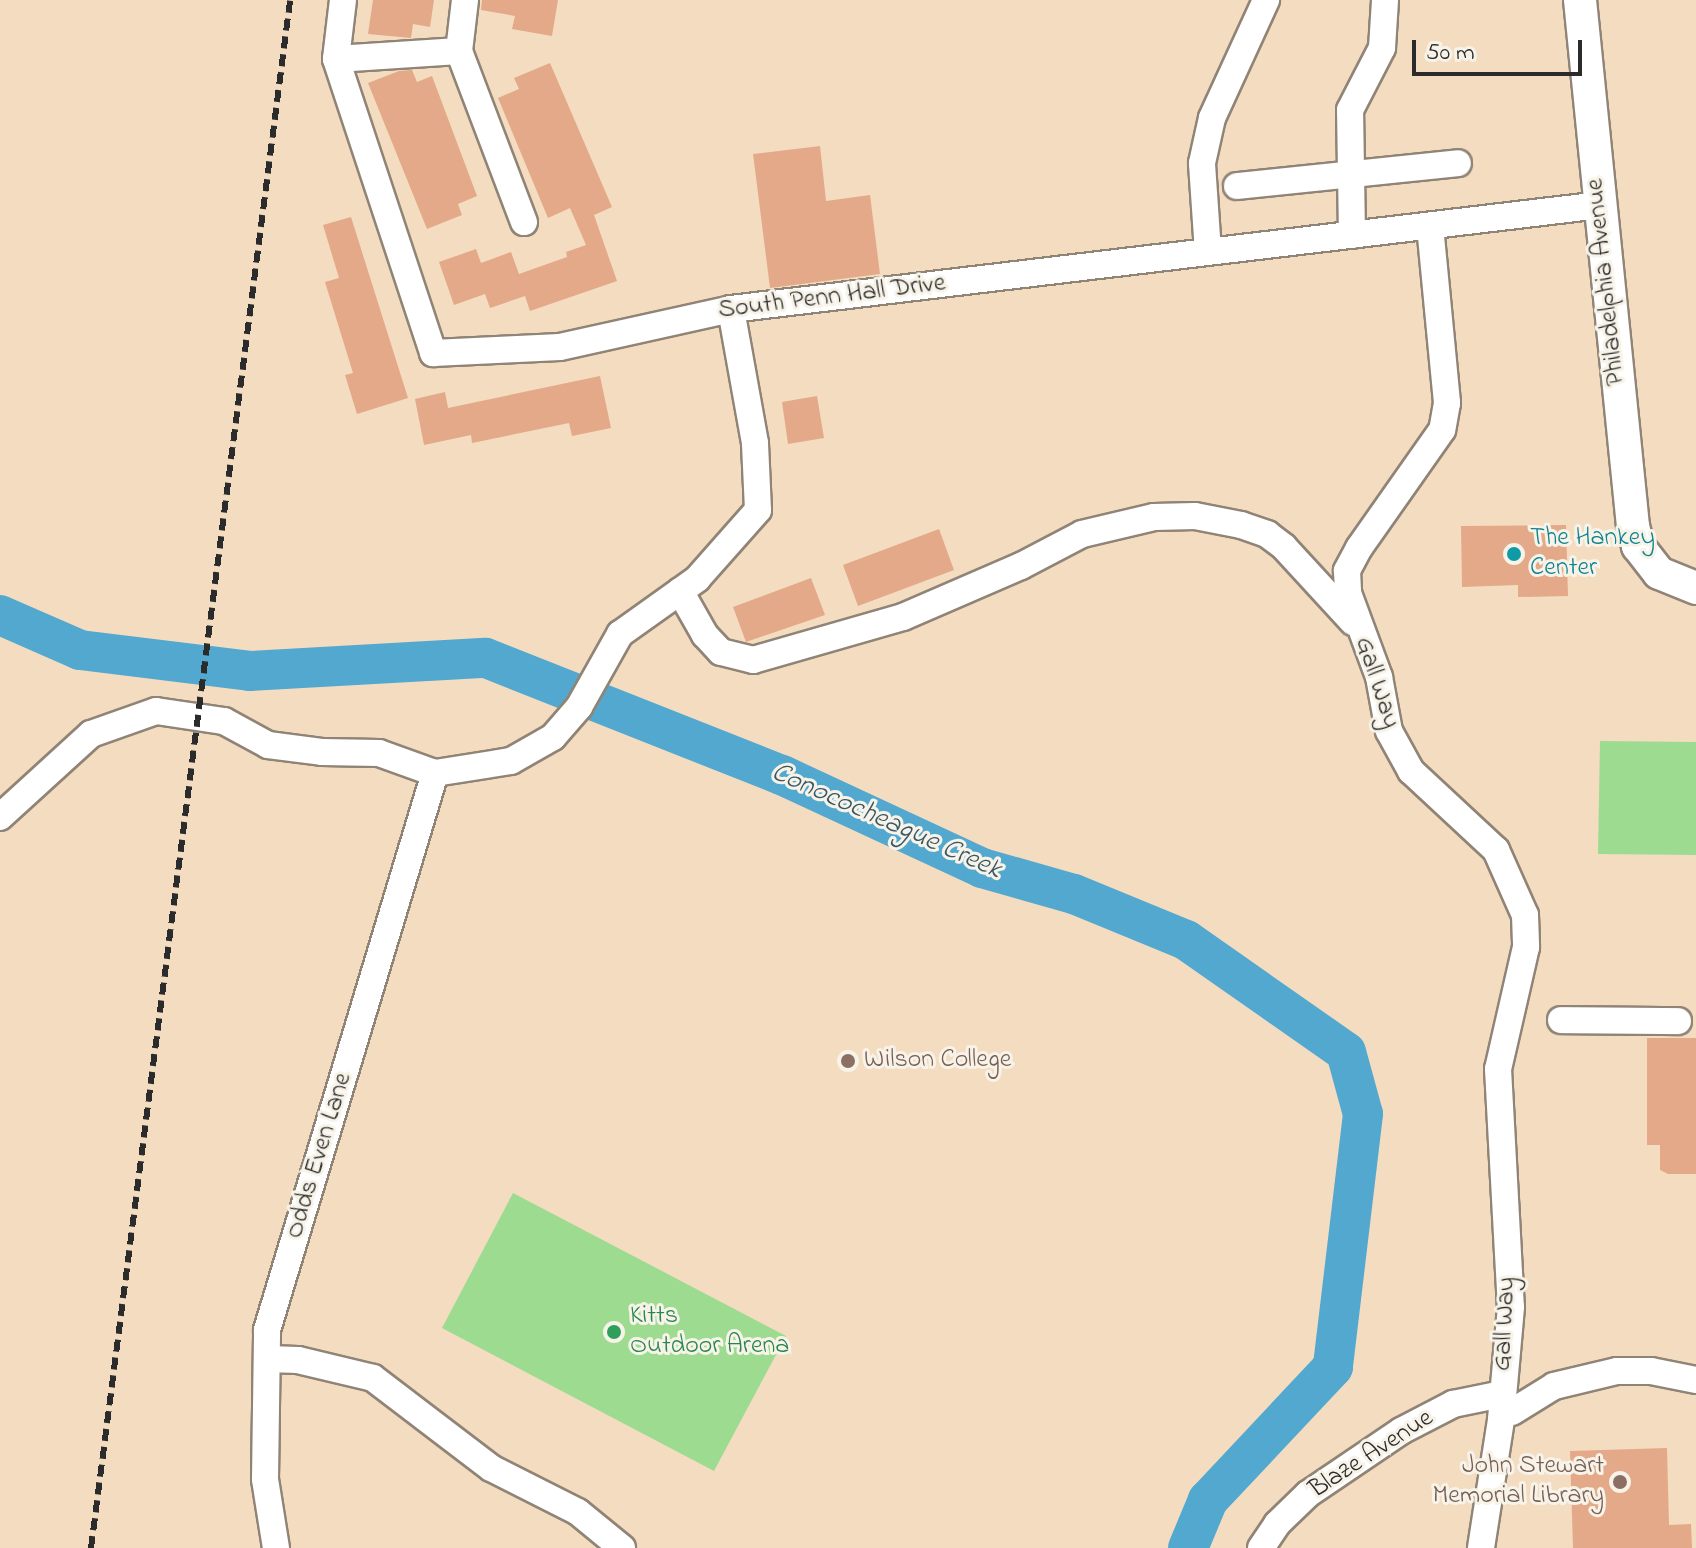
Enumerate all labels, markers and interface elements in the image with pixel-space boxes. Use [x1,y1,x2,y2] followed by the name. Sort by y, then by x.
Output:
[1416,24,1586,74] scale bar
[1426,36,1475,71] text: 50 m
[1581,177,1633,387] street label: Philadelphia Avenue
[717,269,947,327] street label: South Penn Hall Drive
[1530,523,1655,584] place label: The Hankey Center
[1505,545,1523,563] marker: The Hankey Center
[1347,633,1405,733] street label: Gall Way
[766,756,1006,888] water label: Conococheague Creek
[864,1045,1011,1077] place label: Wilson College
[839,1052,857,1070] marker: Wilson College
[280,1069,360,1243] street label: Odds Even Lane
[1488,1276,1524,1372] street label: Gall Way
[630,1301,789,1362] place label: Kitts Outdoor Arena
[605,1323,623,1341] marker: Kitts Outdoor Arena
[1304,1403,1440,1507] street label: Blaze Avenue
[1433,1451,1604,1512] place label: John Stewart Memorial Library
[1611,1473,1629,1491] marker: John Stewart Memorial Library

